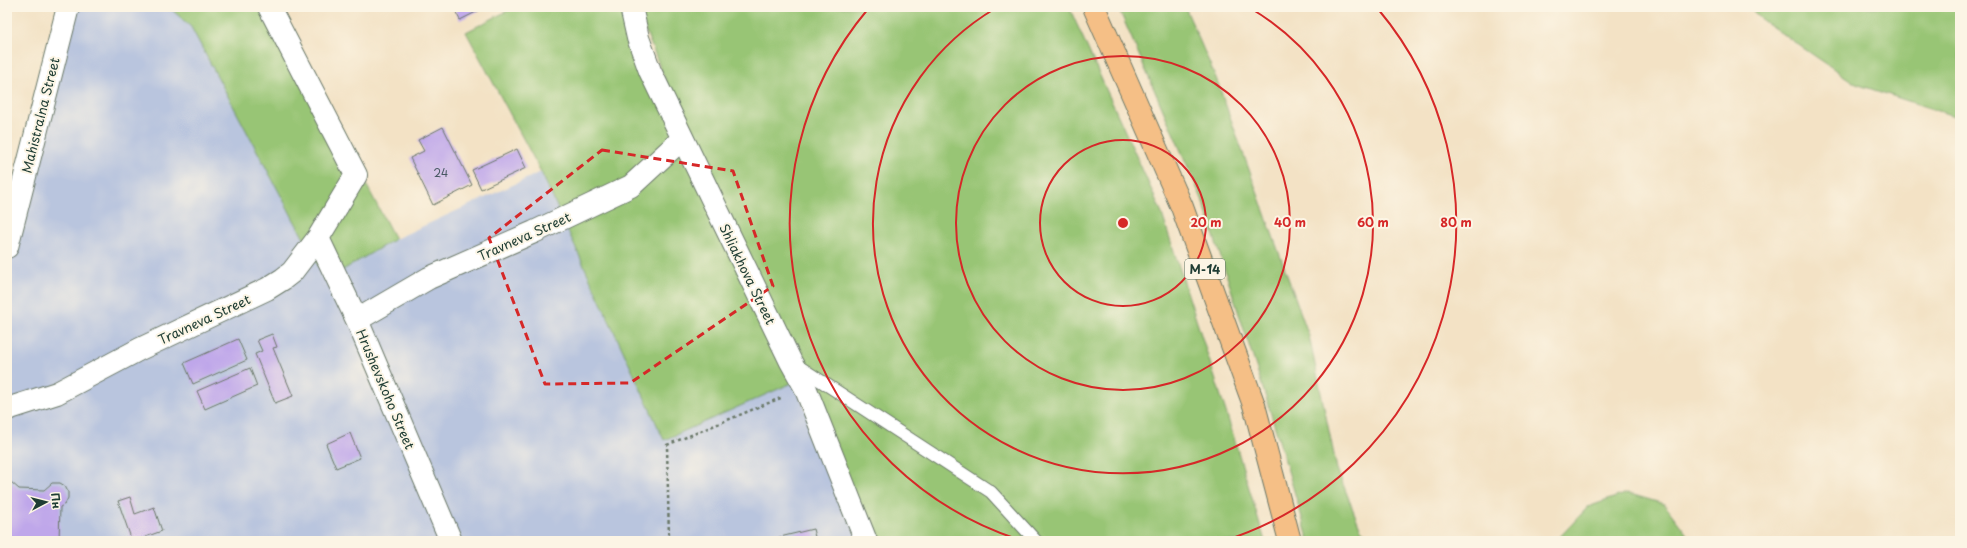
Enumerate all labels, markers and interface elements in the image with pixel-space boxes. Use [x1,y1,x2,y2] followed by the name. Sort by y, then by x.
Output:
[16,55,64,175] street label: Mahistralna Street
[434,164,448,181] house number: 24
[474,207,574,265] street label: Travneva Street
[1190,213,1222,231] text: 20 m
[1274,213,1306,231] text: 40 m
[1357,213,1389,231] text: 60 m
[1440,213,1472,231] text: 80 m
[1116,216,1130,230] centre of rings
[715,220,781,328] street label: Shliakhova Street
[1185,259,1225,279] road number: М-14
[155,289,253,349] street label: Travneva Street
[352,326,420,452] street label: Hrushevskoho Street
[26,482,66,522] north arrow
[47,492,66,510] text: Пн

